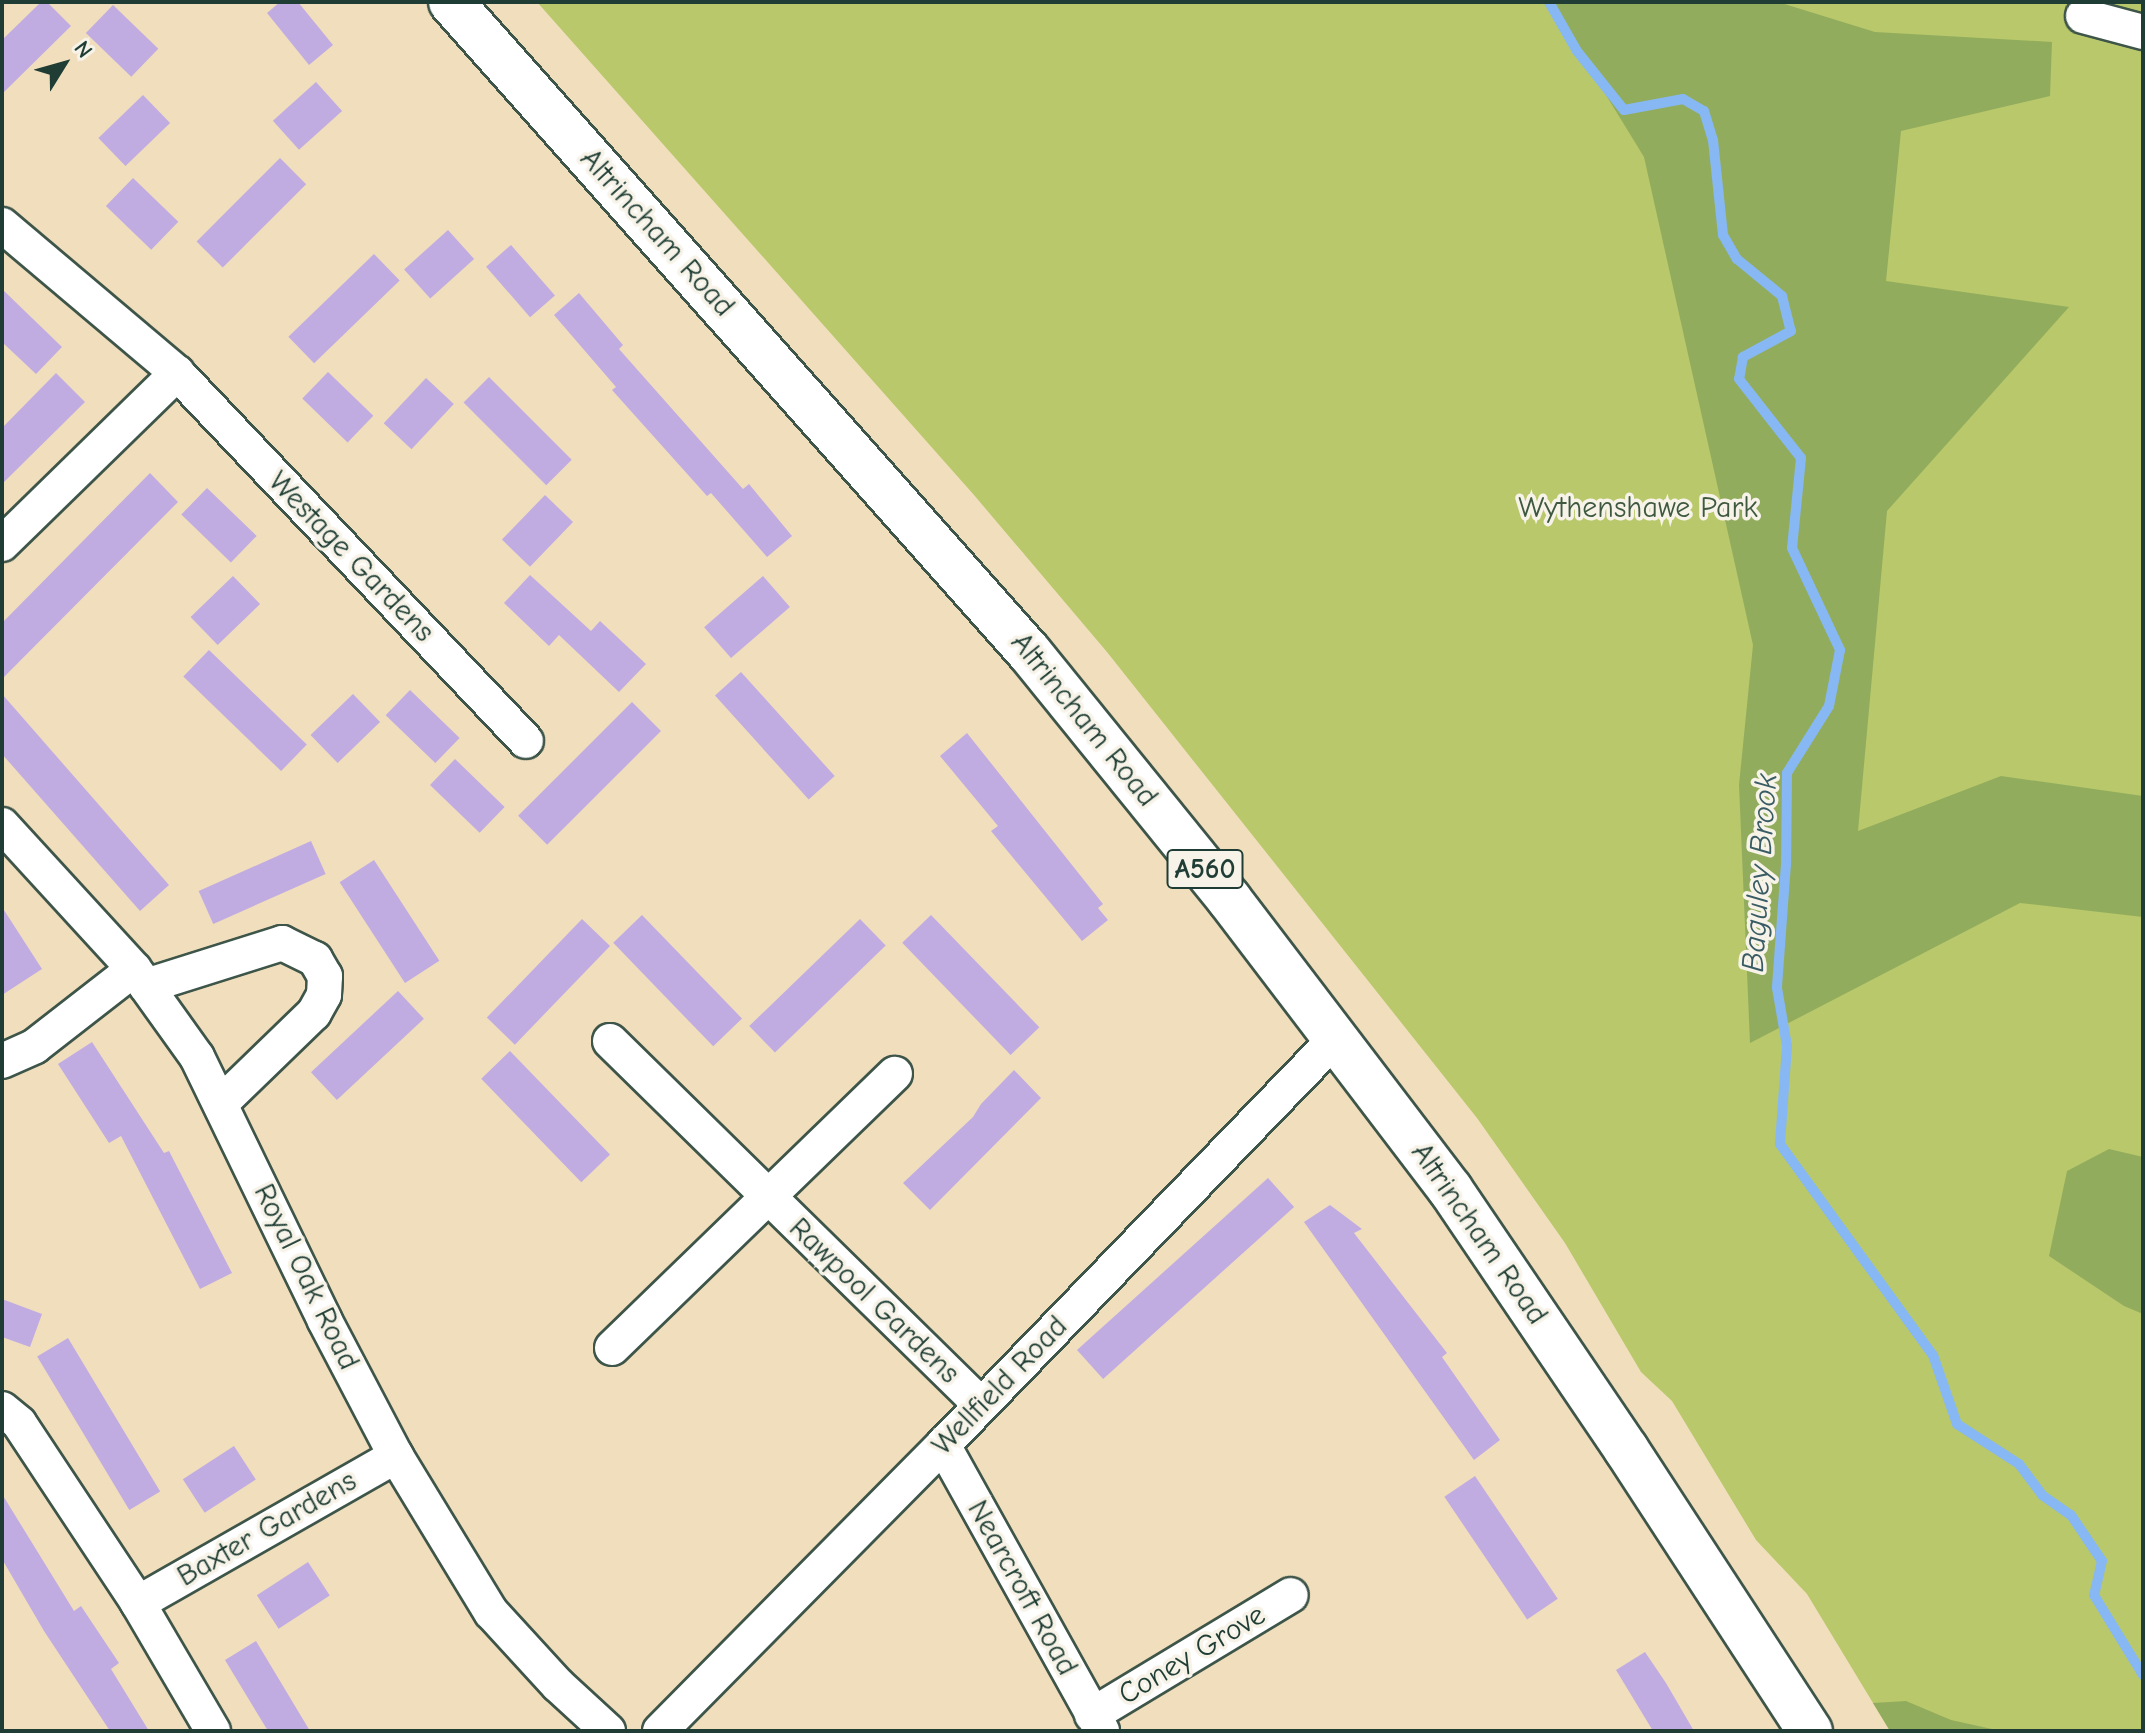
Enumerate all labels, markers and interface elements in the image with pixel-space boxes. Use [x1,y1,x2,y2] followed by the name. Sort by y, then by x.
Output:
[24,24,104,104] north arrow
[68,36,98,63] text: N
[572,142,742,324] street label: Altrincham Road
[260,464,442,650] street label: Westage Gardens
[1518,490,1758,526] park label: Wythenshawe Park
[1003,626,1165,814] street label: Altrincham Road
[1734,772,1786,974] water label: Baguley Brook
[1165,845,1245,893] road number: A560
[1403,1136,1555,1332] street label: Altrincham Road
[245,1178,367,1376] street label: Royal Oak Road
[781,1211,967,1391] street label: Rawpool Gardens
[925,1309,1075,1463] street label: Wellfield Road
[171,1463,363,1595] street label: Baxter Gardens
[959,1494,1085,1682] street label: Nearcroft Road
[1112,1597,1272,1713] street label: Coney Grove

